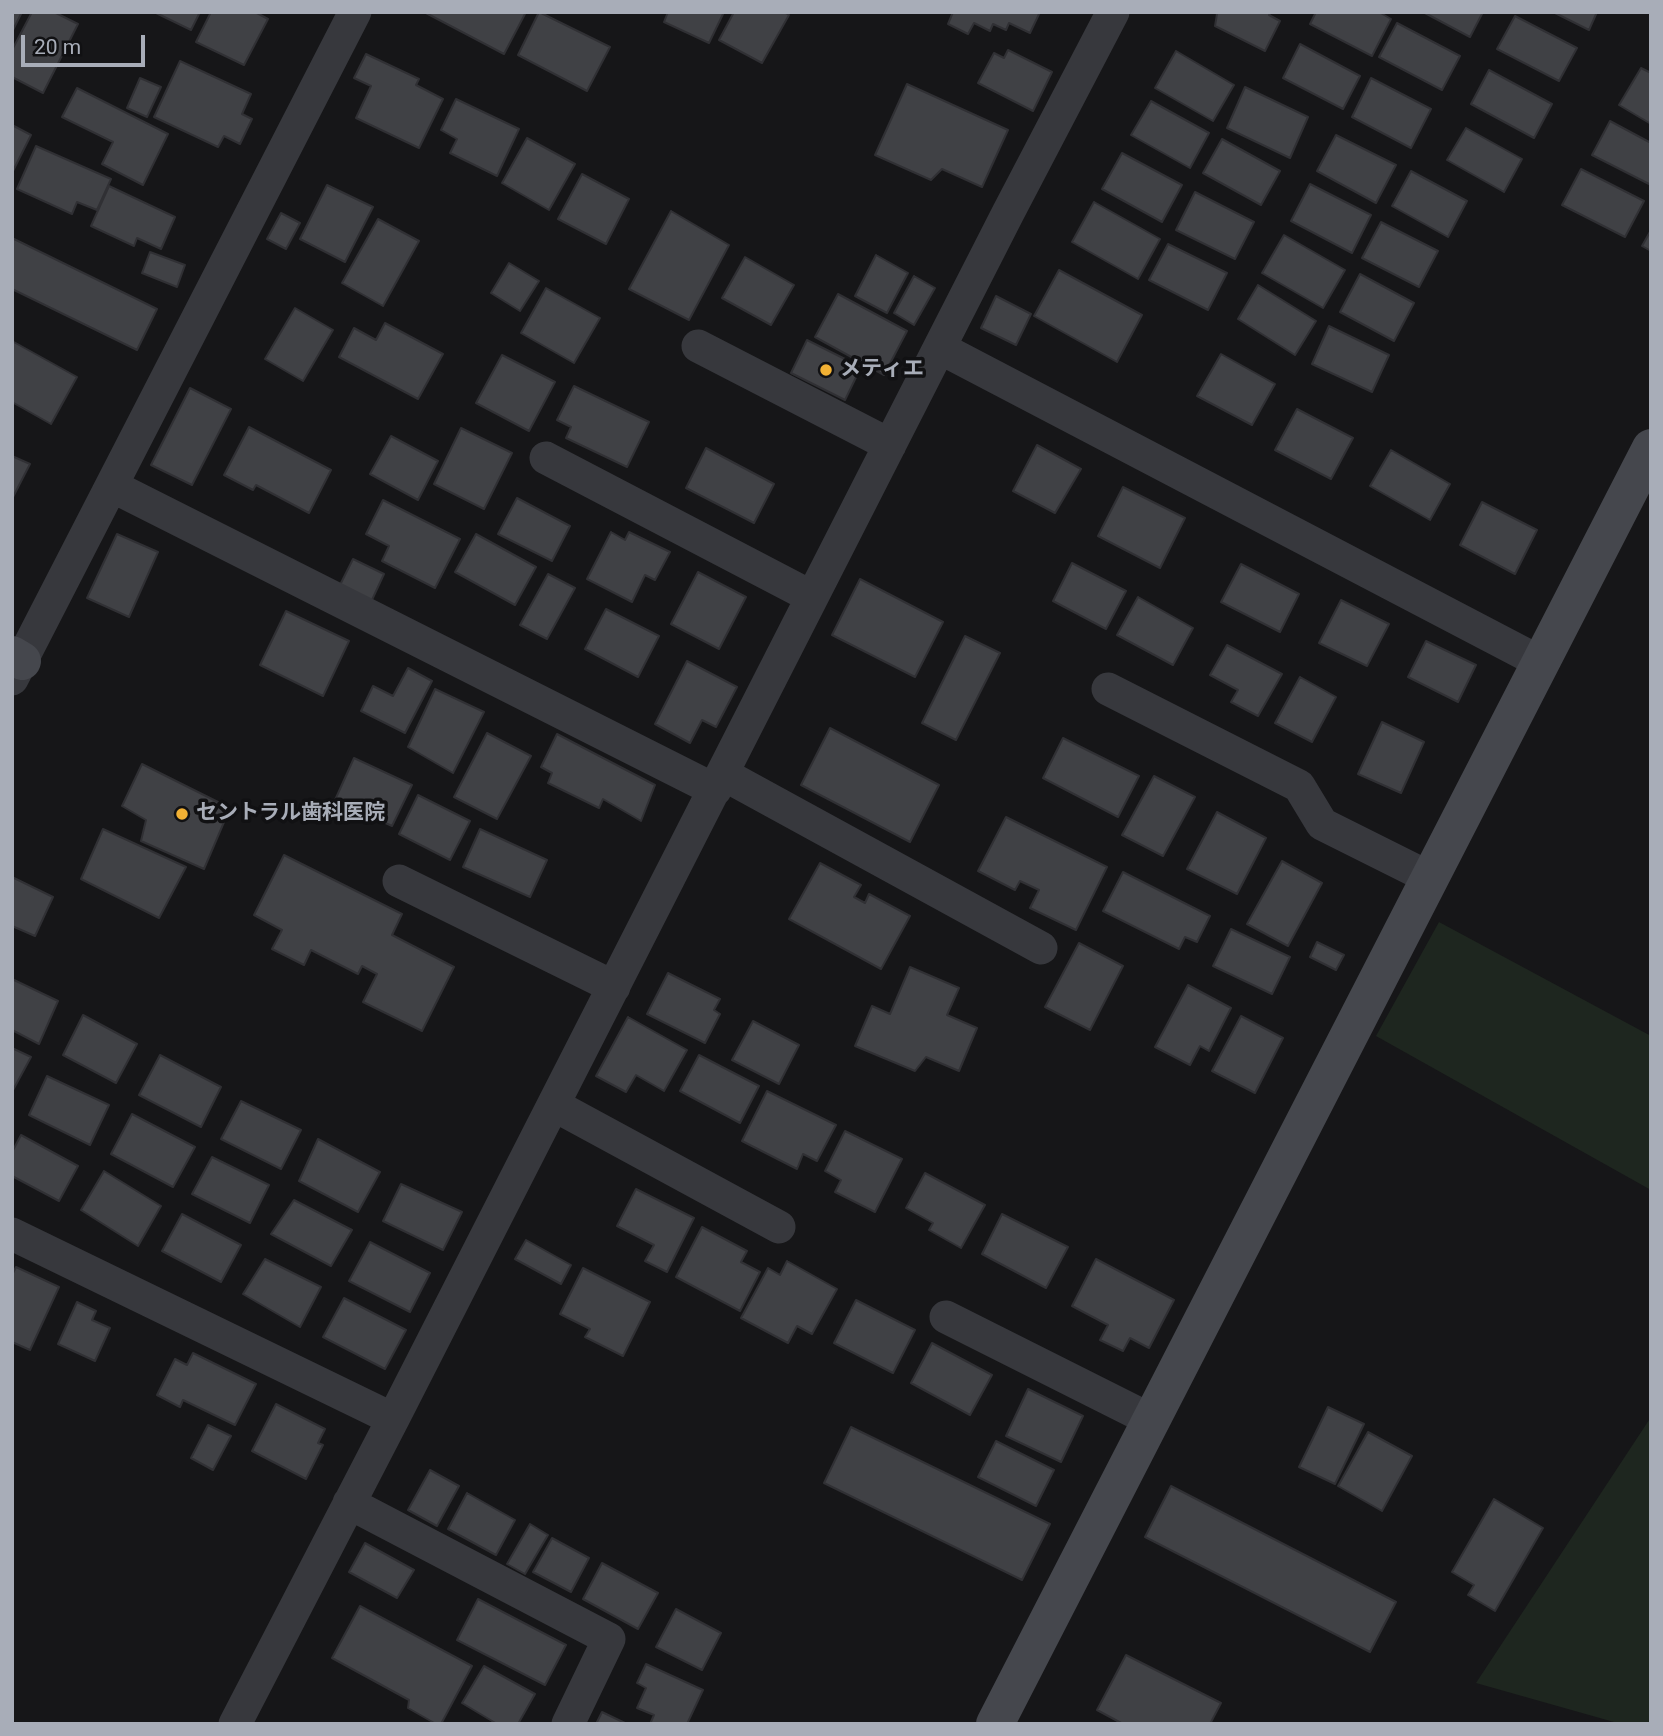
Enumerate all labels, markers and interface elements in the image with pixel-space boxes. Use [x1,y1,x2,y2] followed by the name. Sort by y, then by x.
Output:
[24,21,149,65] scale bar
[34,35,81,59] text: 20 m
[840,357,924,383] place label: メティエ
[818,362,834,378] marker: メティエ
[196,801,385,827] place label: セントラル歯科医院
[174,806,190,822] marker: セントラル歯科医院

